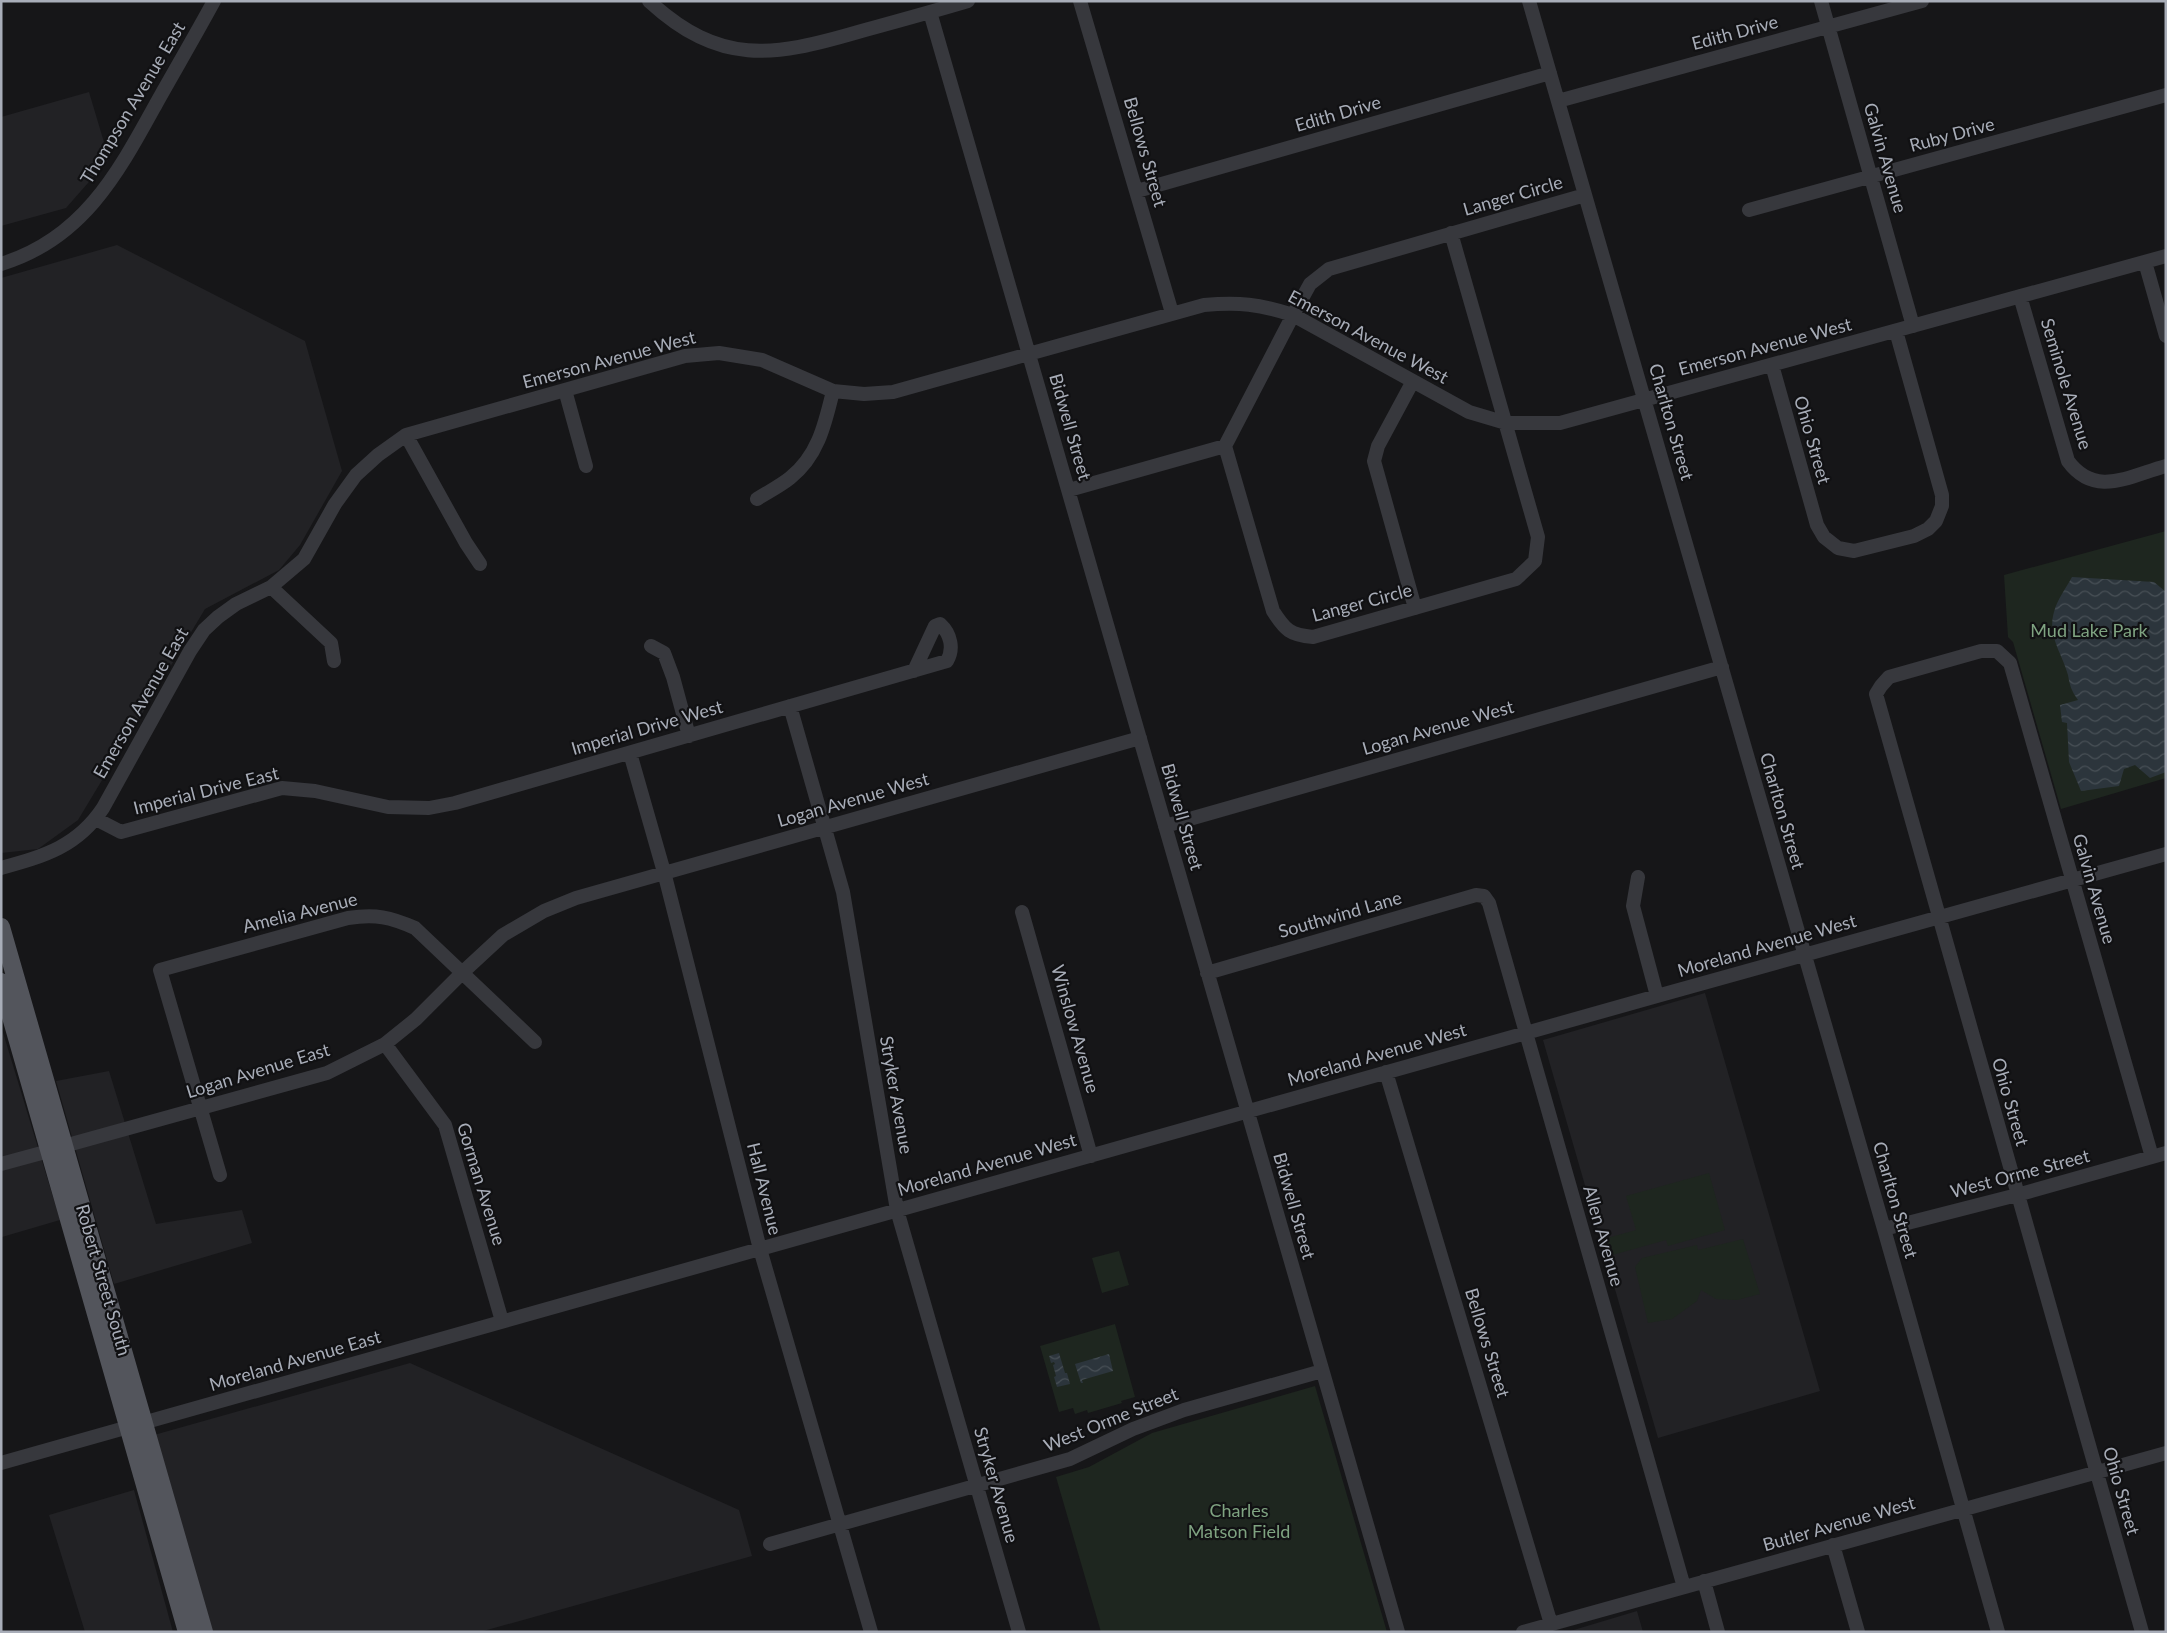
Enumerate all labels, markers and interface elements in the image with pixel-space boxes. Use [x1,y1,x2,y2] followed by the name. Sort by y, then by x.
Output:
[1689,10,1780,54] street label: Edith Drive
[75,17,190,188] street label: Thompson Avenue East
[1292,90,1383,136] street label: Edith Drive
[1120,94,1172,210] street label: Bellows Street
[1860,100,1912,215] street label: Galvin Avenue
[1907,112,1997,156] street label: Ruby Drive
[1460,170,1565,220] street label: Langer Circle
[1285,285,1453,388] street label: Emerson Avenue West
[1676,312,1854,380] street label: Emerson Avenue West
[2037,315,2097,452] street label: Seminole Avenue
[520,325,698,393] street label: Emerson Avenue West
[1645,361,1699,483] street label: Charlton Street
[1045,371,1097,483] street label: Bidwell Street
[1790,393,1836,487] street label: Ohio Street
[1309,578,1414,626] street label: Langer Circle
[2030,619,2149,641] park label: Mud Lake Park
[88,623,193,782] street label: Emerson Avenue East
[568,695,726,759] street label: Imperial Drive West
[1360,695,1516,759] street label: Logan Avenue West
[1756,750,1810,872] street label: Charlton Street
[131,761,281,819] street label: Imperial Drive East
[1157,761,1209,873] street label: Bidwell Street
[775,767,931,831] street label: Logan Avenue West
[2069,831,2121,946] street label: Galvin Avenue
[1275,886,1404,942] street label: Southwind Lane
[240,887,359,937] street label: Amelia Avenue
[1675,909,1859,981] street label: Moreland Avenue West
[1047,962,1105,1095] street label: Winslow Avenue
[1285,1018,1469,1090] street label: Moreland Avenue West
[876,1034,918,1156] street label: Stryker Avenue
[183,1038,333,1102] street label: Logan Avenue East
[1988,1055,2034,1149] street label: Ohio Street
[453,1120,511,1248] street label: Gorman Avenue
[895,1128,1079,1200] street label: Moreland Avenue West
[1869,1139,1923,1261] street label: Charlton Street
[743,1140,787,1237] street label: Hall Avenue
[1948,1144,2092,1202] street label: West Orme Street
[1269,1150,1321,1262] street label: Bidwell Street
[1579,1183,1629,1289] street label: Allen Avenue
[72,1201,136,1358] street label: Robert Street South
[1461,1285,1515,1401] street label: Bellows Street
[206,1325,384,1395] street label: Moreland Avenue East
[1040,1382,1182,1456] street label: West Orme Street
[970,1424,1024,1545] street label: Stryker Avenue
[2099,1444,2145,1538] street label: Ohio Street
[1760,1491,1918,1555] street label: Butler Avenue West
[1188,1499,1290,1542] park label: Charles Matson Field

